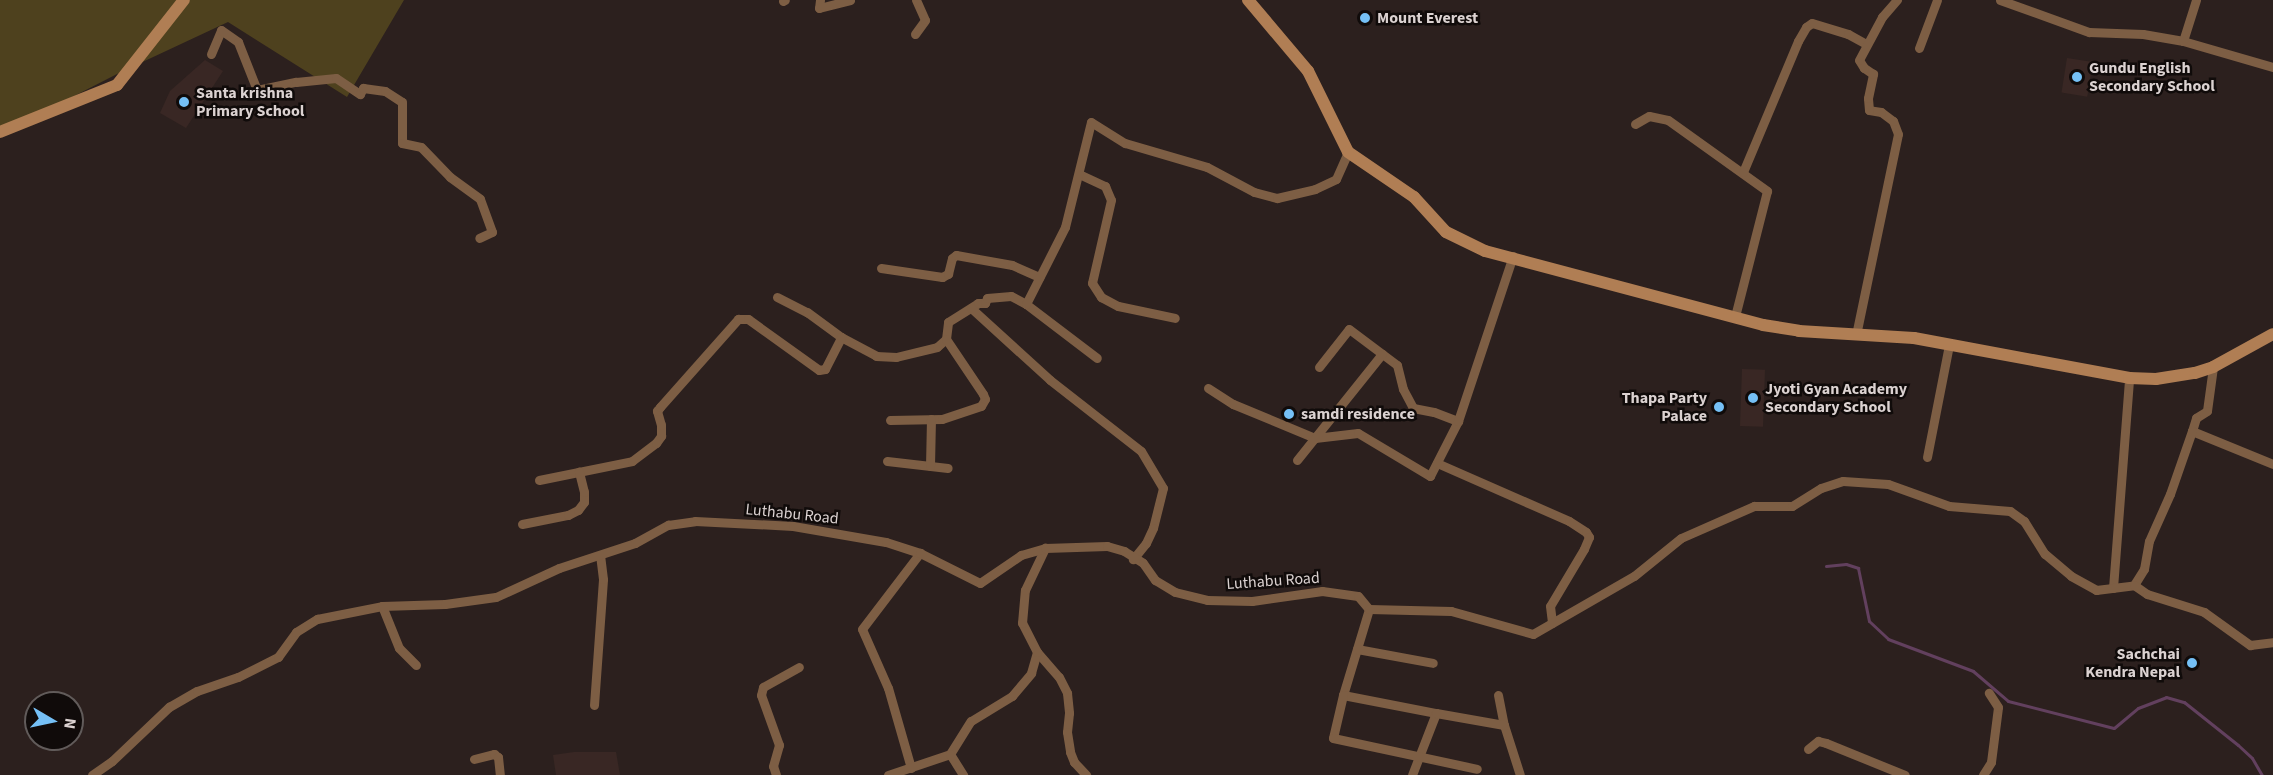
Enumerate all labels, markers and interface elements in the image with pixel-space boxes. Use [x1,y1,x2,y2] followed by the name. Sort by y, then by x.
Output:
[1377,8,1478,28] place label: Mount Everest
[1358,11,1372,25] marker: Mount Everest
[2089,58,2215,96] place label: Gundu English Secondary School
[2070,70,2084,84] marker: Gundu English Secondary School
[196,83,304,121] place label: Santa krishna Primary School
[177,95,191,109] marker: Santa krishna Primary School
[1765,379,1907,417] place label: Jyoti Gyan Academy Secondary School
[1622,388,1707,426] place label: Thapa Party Palace
[1746,391,1760,405] marker: Jyoti Gyan Academy Secondary School
[1712,400,1726,414] marker: Thapa Party Palace
[1301,404,1415,424] place label: samdi residence
[1282,407,1296,421] marker: samdi residence
[744,500,840,528] street label: Luthabu Road
[1226,568,1320,594] street label: Luthabu Road
[2085,644,2180,682] place label: Sachchai Kendra Nepal
[2185,656,2199,670] marker: Sachchai Kendra Nepal
[24,691,84,751] north arrow
[58,717,82,730] text: N

